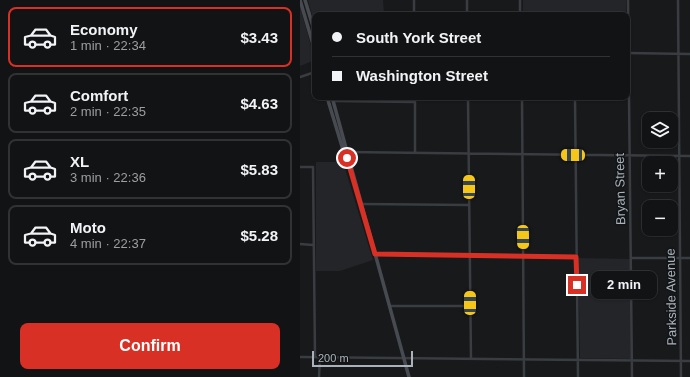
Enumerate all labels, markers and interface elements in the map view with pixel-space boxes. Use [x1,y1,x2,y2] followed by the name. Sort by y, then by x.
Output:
[22,19,58,55] icon: car
[70,21,138,38] text: Economy
[240,29,278,46] text: $3.43
[356,29,481,46] text: South York Street
[70,38,146,53] text: 1 min · 22:34
[356,67,488,84] text: Washington Street
[22,85,58,121] icon: car
[70,87,128,104] text: Comfort
[240,95,278,112] text: $4.63
[70,104,146,119] text: 2 min · 22:35
[642,112,678,236] map controls
[642,112,678,148] button: layers
[338,149,356,167] route start
[561,149,585,161] car
[22,151,58,187] icon: car
[612,152,628,225] street label: Bryan Street
[70,153,89,170] text: XL
[642,156,678,192] button: +
[240,161,278,178] text: $5.83
[70,170,146,185] text: 3 min · 22:36
[463,175,475,199] car
[642,200,678,236] button: −
[22,217,58,253] icon: car
[70,219,106,236] text: Moto
[517,225,529,249] car
[240,227,278,244] text: $5.28
[70,236,146,251] text: 4 min · 22:37
[663,248,679,346] street label: Parkside Avenue
[591,271,657,299] callout: 2 min
[568,276,586,294] route end
[607,277,641,292] text: 2 min
[464,291,476,315] car
[20,323,280,369] button: Confirm
[312,349,413,368] scale bar
[318,352,349,364] text: 200 m

